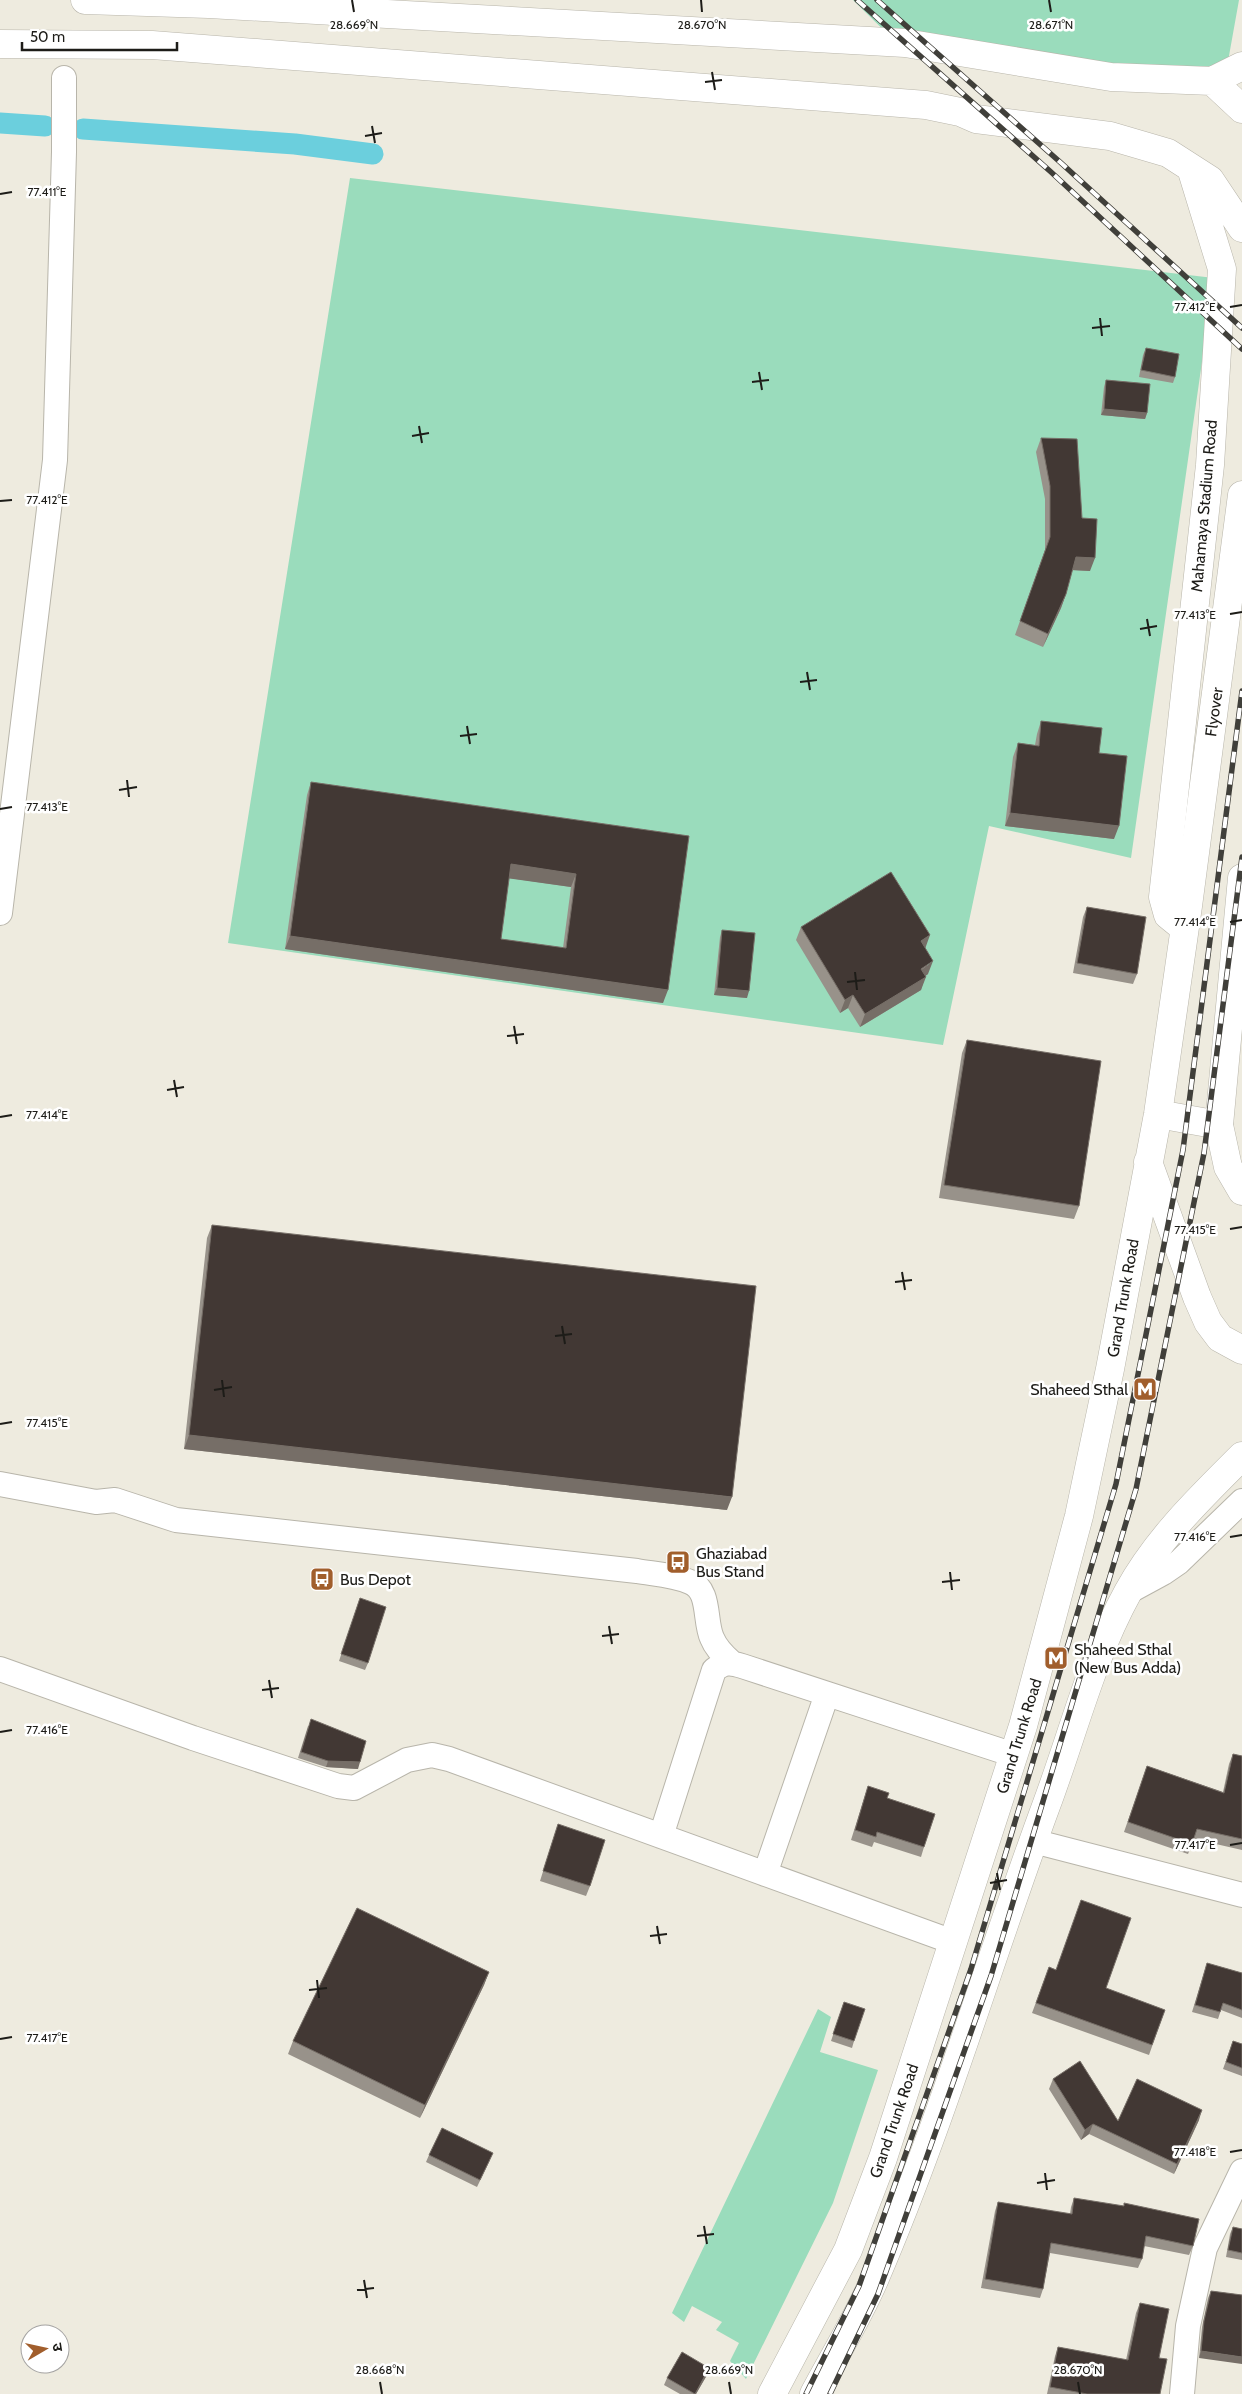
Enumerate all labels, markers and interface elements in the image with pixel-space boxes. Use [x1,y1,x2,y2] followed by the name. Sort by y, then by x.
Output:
[330,17,378,32] text: 28.669°N
[677,17,727,32] text: 28.670°N
[1029,17,1073,32] text: 28.671°N
[22,20,178,52] scale bar
[30,28,65,46] text: 50 m
[27,184,67,199] text: 77.411°E
[1174,299,1216,314] text: 77.412°E
[1187,419,1221,593] street label: Mahamaya Stadium Road
[26,492,68,507] text: 77.412°E
[1174,607,1216,622] text: 77.413°E
[1201,685,1227,738] street label: Flyover
[26,799,68,814] text: 77.413°E
[1174,914,1216,929] text: 77.414°E
[26,1107,68,1122] text: 77.414°E
[1174,1222,1216,1237] text: 77.415°E
[1103,1237,1143,1359] street label: Grand Trunk Road
[1132,1376,1158,1402] metro station icon: Shaheed Sthal
[1030,1380,1128,1399] place label: Shaheed Sthal
[26,1415,68,1430] text: 77.415°E
[1174,1529,1216,1544] text: 77.416°E
[696,1544,767,1581] place label: Ghaziabad Bus Stand
[665,1549,691,1575] bus stop icon: Ghaziabad Bus Stand
[309,1566,335,1592] bus stop icon: Bus Depot
[340,1570,411,1589] place label: Bus Depot
[1074,1640,1181,1677] place label: Shaheed Sthal (New Bus Adda)
[1043,1645,1069,1671] metro station icon: Shaheed Sthal (New Bus Adda)
[992,1676,1046,1796] street label: Grand Trunk Road
[26,1722,68,1737] text: 77.416°E
[1174,1837,1216,1852] text: 77.417°E
[26,2030,68,2045] text: 77.417°E
[866,2061,922,2181] street label: Grand Trunk Road
[1174,2144,1217,2159] text: 77.418°E
[20,2324,70,2374] north arrow
[48,2342,67,2353] text: उ
[356,2362,404,2377] text: 28.668°N
[705,2362,753,2377] text: 28.669°N
[1053,2362,1103,2377] text: 28.670°N

